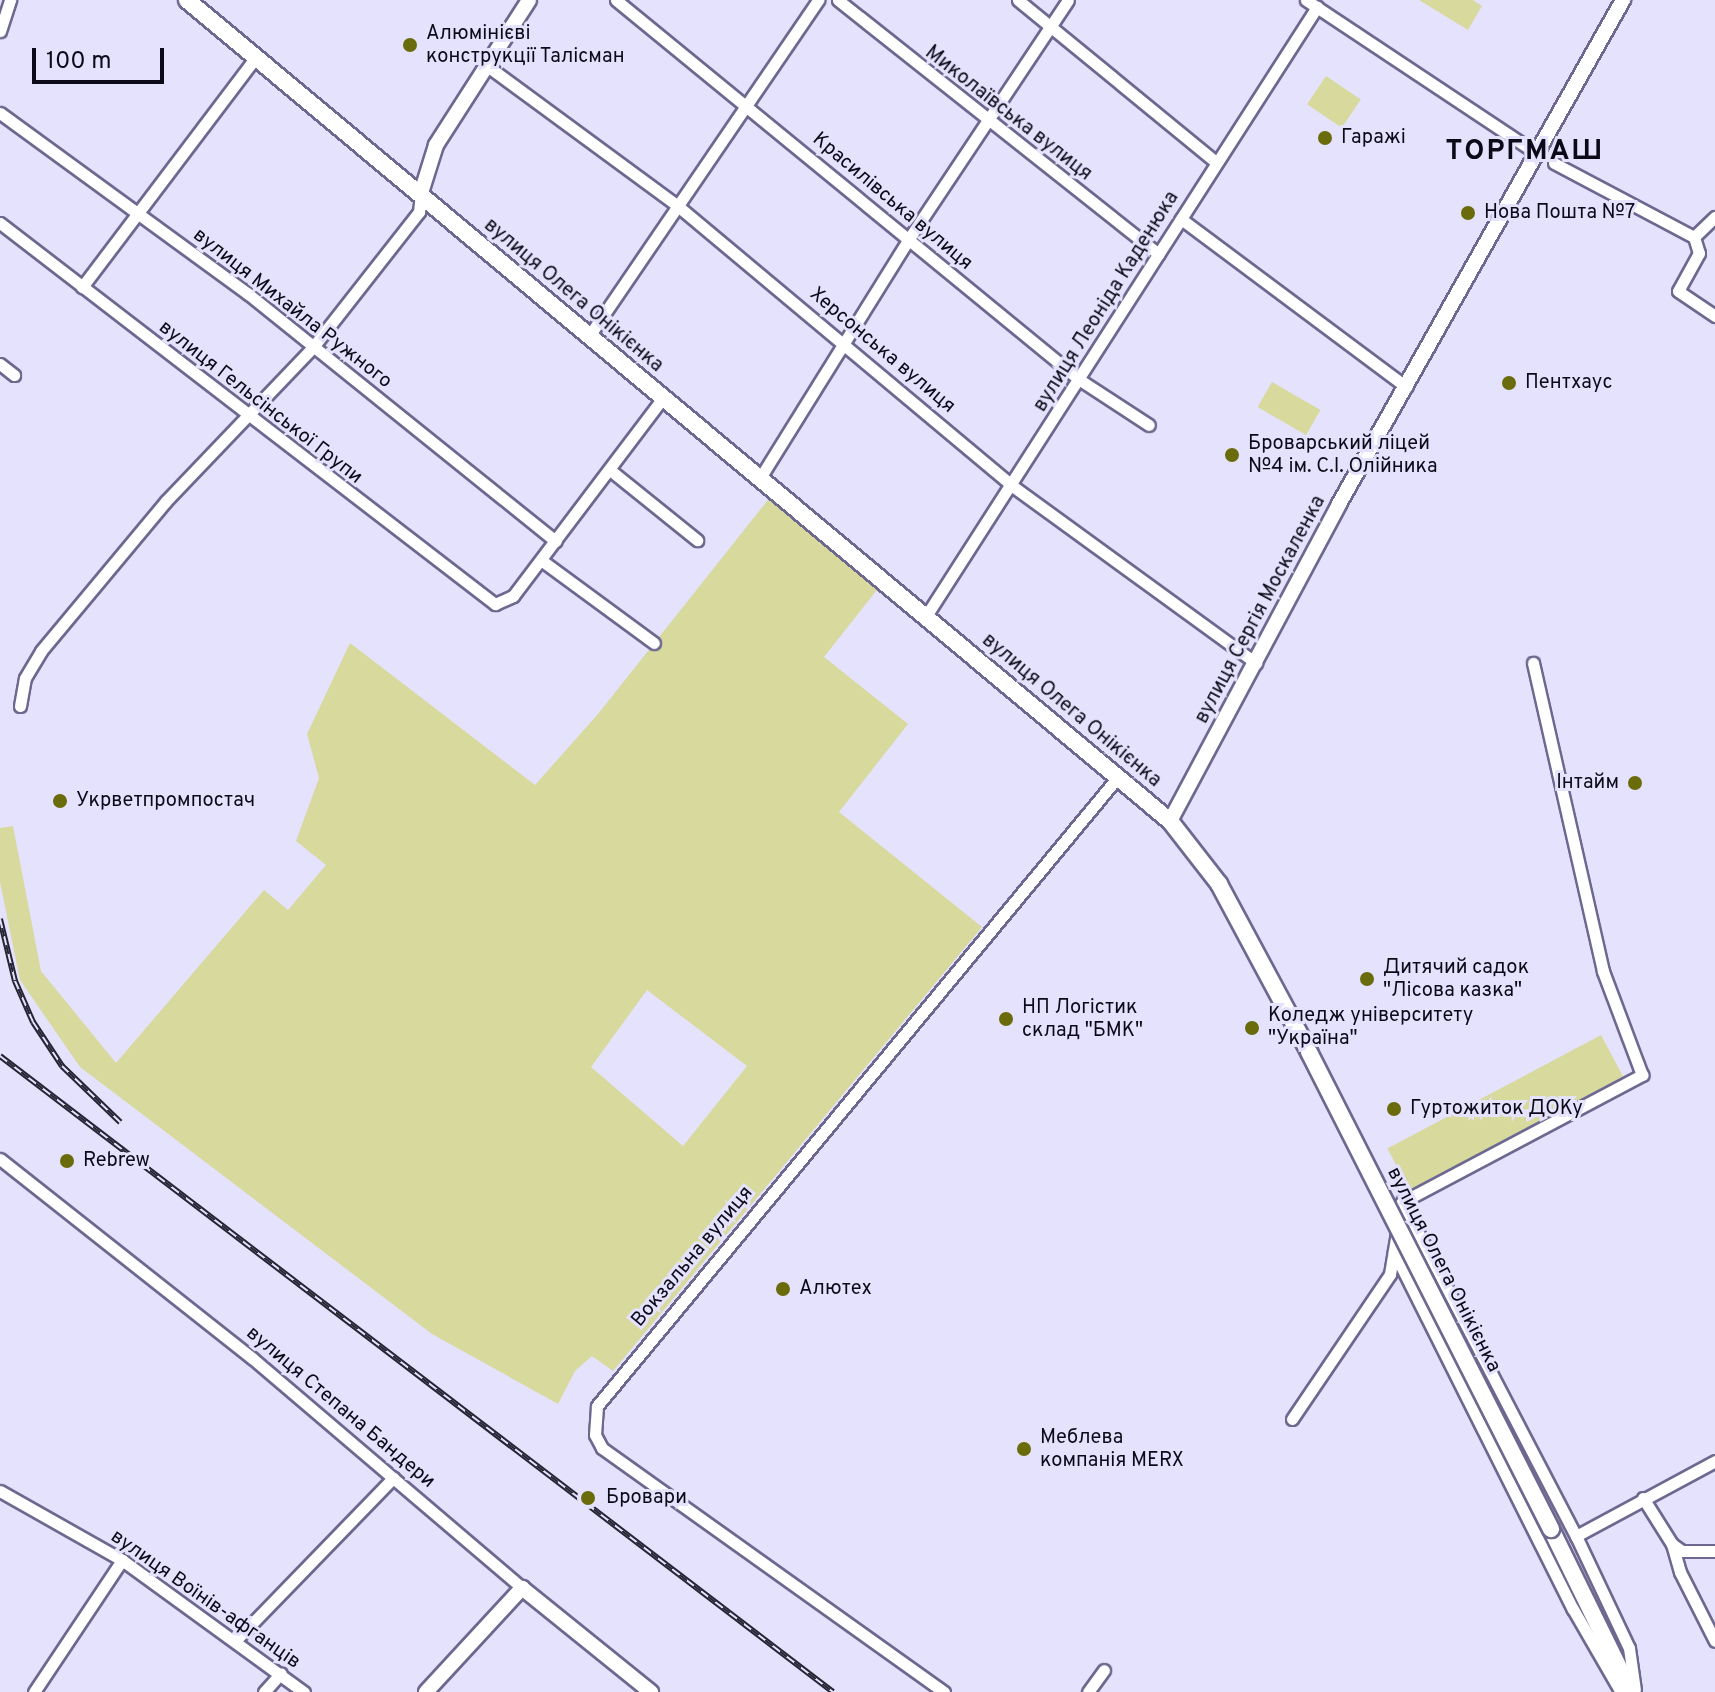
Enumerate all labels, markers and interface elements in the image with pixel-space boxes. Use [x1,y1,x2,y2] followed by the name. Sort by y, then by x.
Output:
[426,22,625,69] place label: Алюмінієві конструкції Талісман
[36,32,168,82] scale bar
[401,36,419,54] marker: Алюмінієві конструкції Талісман
[920,41,1096,187] street label: Миколаївська вулиця
[46,47,112,77] text: 100 m
[1341,126,1406,150] place label: Гаражі
[807,128,977,276] street label: Красилівська вулиця
[1316,129,1334,147] marker: Гаражі
[1446,135,1604,169] district label: ТОРГМАШ
[1029,187,1185,417] street label: вулиця Леоніда Каденюка
[1484,201,1635,225] place label: Нова Пошта №7
[1459,204,1477,222] marker: Нова Пошта №7
[478,214,668,378] street label: вулиця Олега Онікієнка
[188,224,396,394] street label: вулиця Михайла Ружного
[804,283,960,419] street label: Херсонська вулиця
[153,316,367,490] street label: вулиця Гельсінської Групи
[1525,371,1612,395] place label: Пентхаус
[1500,374,1518,392] marker: Пентхаус
[1248,432,1437,479] place label: Броварський ліцей №4 ім. С.І. Олійника
[1223,446,1241,464] marker: Броварський ліцей №4 ім. С.І. Олійника
[1191,492,1331,728] street label: вулиця Сергія Москаленка
[976,629,1166,793] street label: вулиця Олега Онікієнка
[1556,771,1619,795] place label: Інтайм
[1626,774,1644,792] marker: Інтайм
[76,789,255,813] place label: Укрветпромпостач
[51,792,69,810] marker: Укрветпромпостач
[1383,956,1529,1003] place label: Дитячий садок "Лісова казка"
[1358,970,1376,988] marker: Дитячий садок "Лісова казка"
[1022,996,1143,1043] place label: НП Логістик склад "БМК"
[1268,1004,1473,1051] place label: Коледж університету "Україна"
[997,1010,1015,1028] marker: НП Логістик склад "БМК"
[1243,1019,1261,1037] marker: Коледж університету "Україна"
[1410,1097,1583,1121] place label: Гуртожиток ДОКу
[1385,1100,1403,1118] marker: Гуртожиток ДОКу
[83,1149,150,1173] place label: Rebrew
[58,1152,76,1170] marker: Rebrew
[1381,1164,1505,1376] street label: вулиця Олега Онікієнка
[627,1182,759,1332] street label: Вокзальна вулиця
[799,1277,872,1301] place label: Алютех
[774,1280,792,1298] marker: Алютех
[241,1322,439,1494] street label: вулиця Степана Бандери
[1040,1426,1184,1473] place label: Меблева компанія MERX
[1015,1440,1033,1458] marker: Меблева компанія MERX
[606,1486,687,1510] place label: Бровари
[577,1487,599,1509] marker: Бровари
[105,1525,305,1675] street label: вулиця Воїнів-афганців

